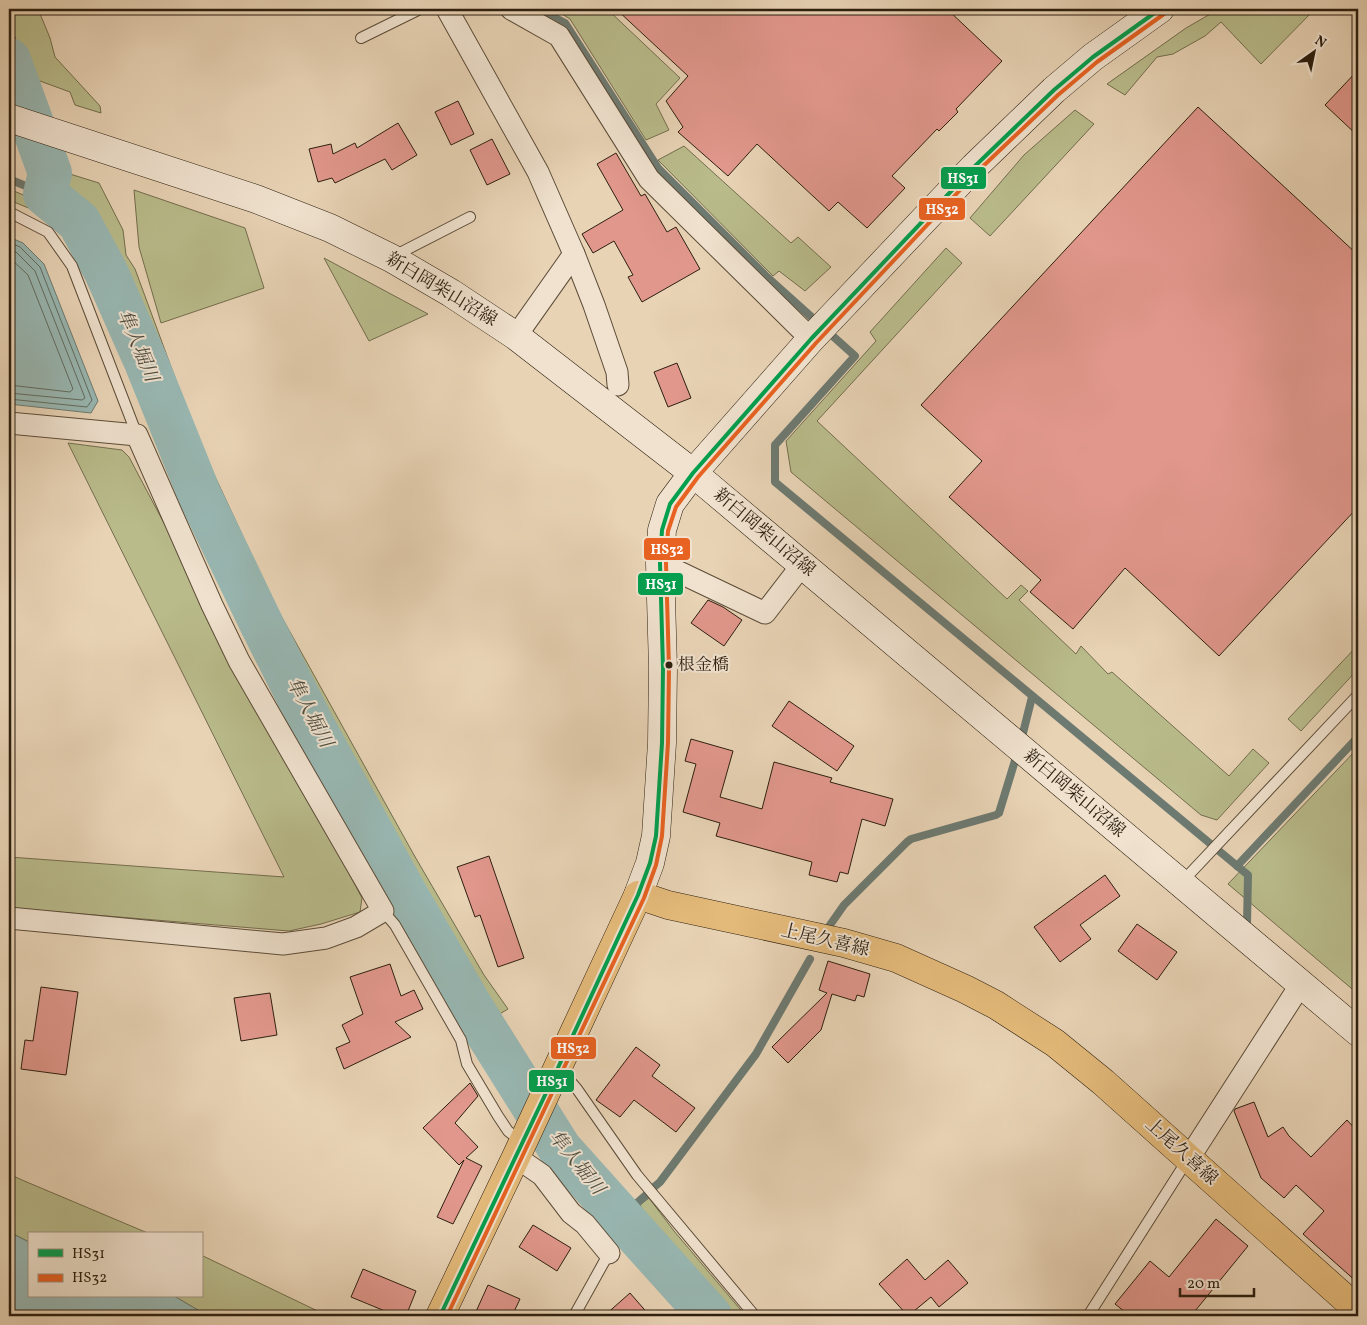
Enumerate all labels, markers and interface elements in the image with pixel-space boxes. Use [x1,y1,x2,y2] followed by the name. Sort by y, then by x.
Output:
[1290,28,1340,78] north arrow
[1311,32,1330,53] text: N
[940,166,987,190] line badge: HS31
[947,170,979,189] text: HS31
[918,197,966,221] line badge: HS32
[925,201,959,220] text: HS32
[381,247,501,333] street label: 新白岡柴山沼線
[110,306,165,388] water label: 隼人堀川
[708,483,820,583] street label: 新白岡柴山沼線
[643,537,691,561] line badge: HS32
[650,541,684,560] text: HS32
[637,572,684,596] line badge: HS31
[645,576,677,595] text: HS31
[678,654,729,677] place label: 根金橋
[664,660,674,670] marker: 根金橋
[280,673,339,754] water label: 隼人堀川
[1018,744,1130,844] street label: 新白岡柴山沼線
[778,919,872,963] street label: 上尾久喜線
[550,1036,597,1060] line badge: HS32
[556,1040,590,1059] text: HS32
[528,1069,575,1093] line badge: HS31
[536,1073,568,1092] text: HS31
[1139,1113,1223,1191] street label: 上尾久喜線
[542,1125,611,1202] water label: 隼人堀川
[28,1232,202,1298] legend
[72,1244,105,1265] text: HS31
[1180,1265,1253,1297] scale bar
[72,1268,107,1289] text: HS32
[1187,1274,1220,1295] text: 20 m

